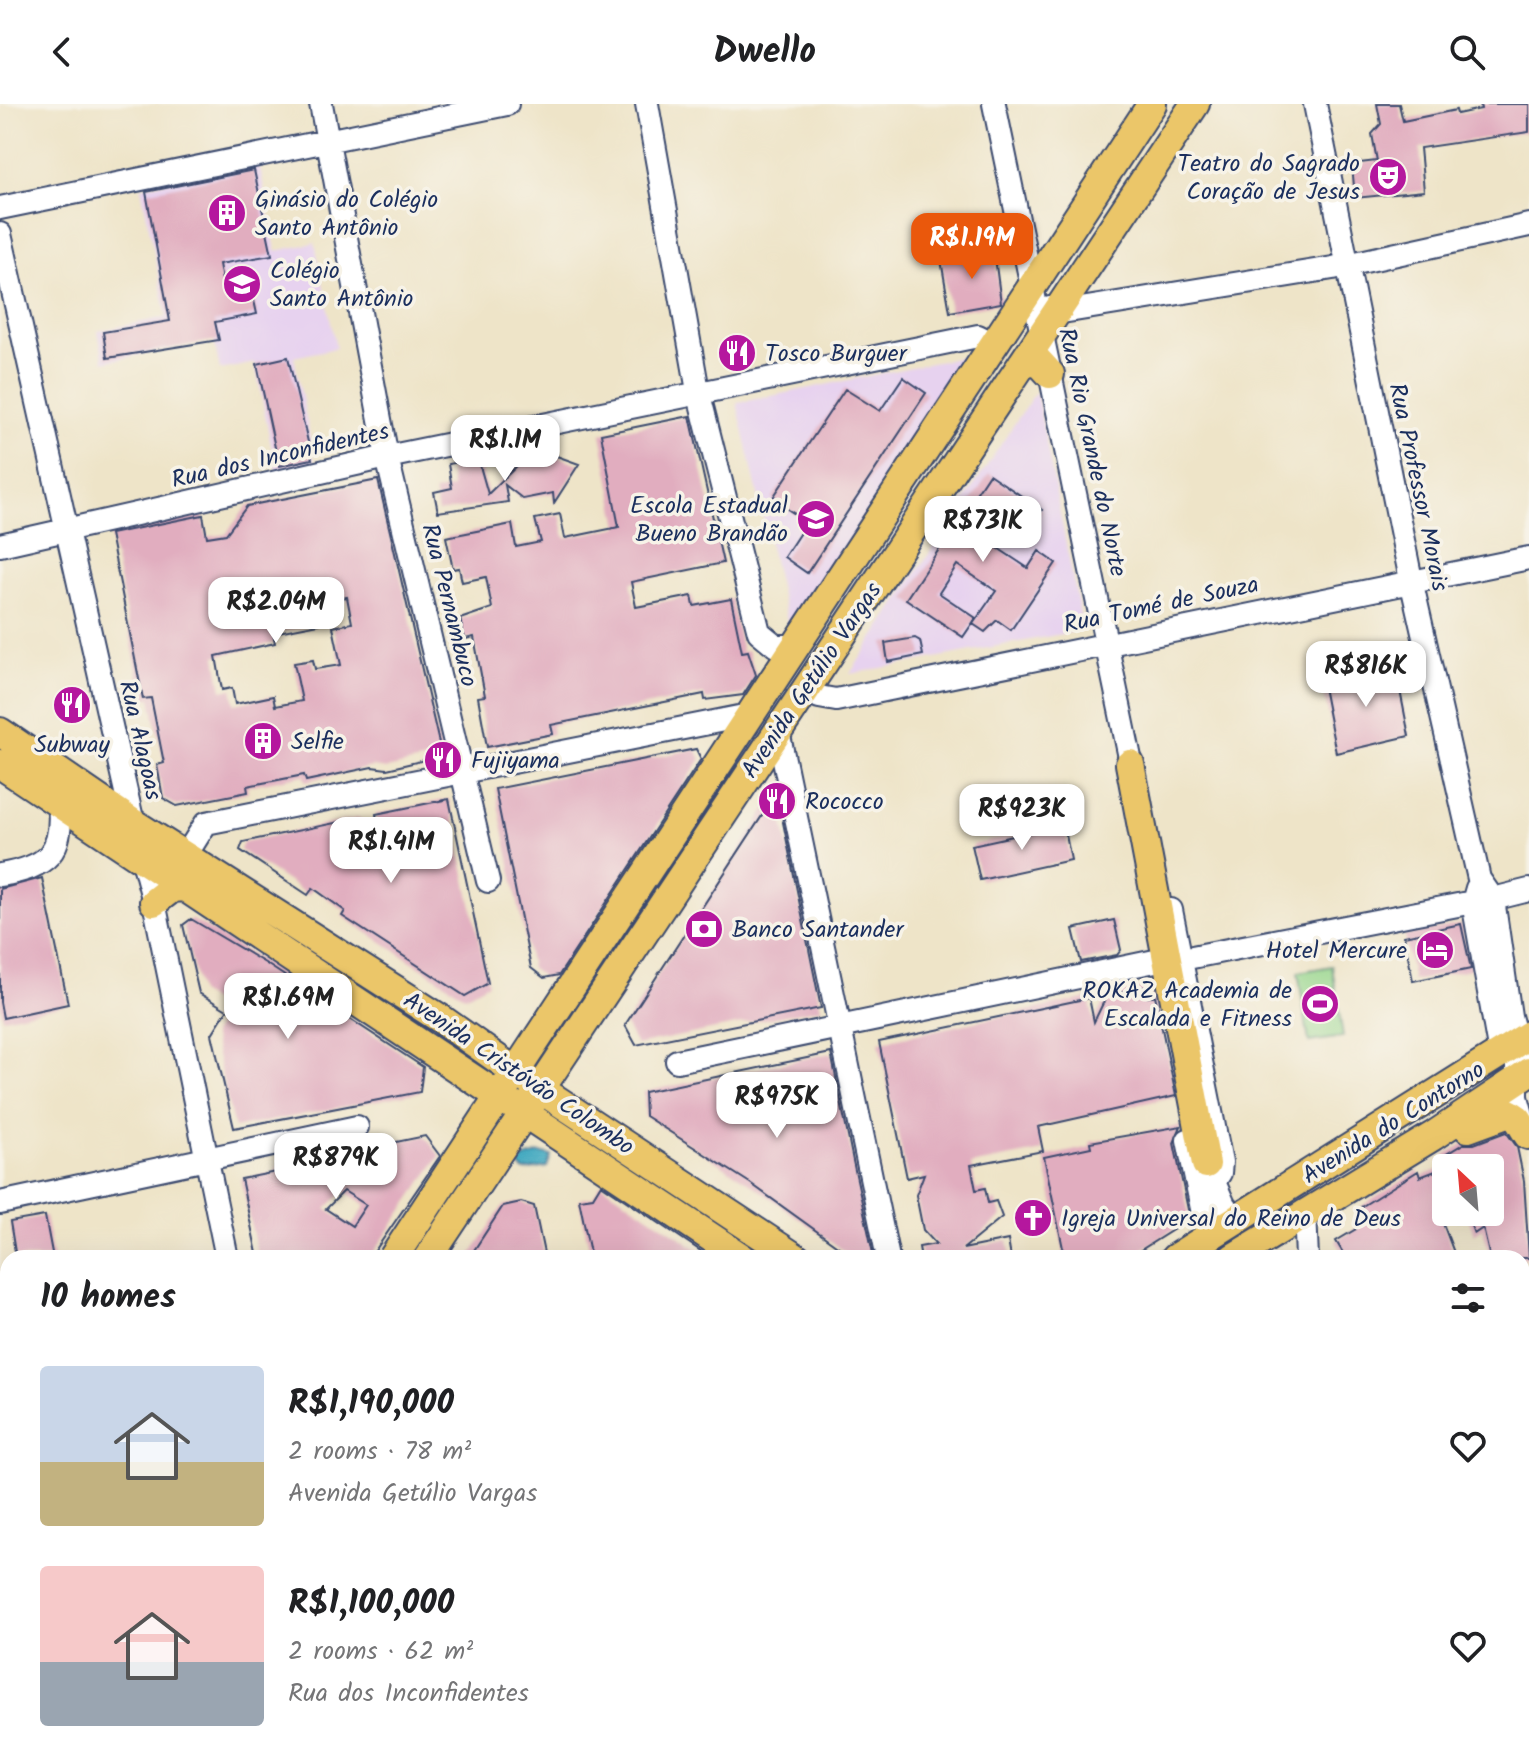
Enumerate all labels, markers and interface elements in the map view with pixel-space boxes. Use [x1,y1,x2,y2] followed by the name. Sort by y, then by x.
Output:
[713,24,816,81] text: Dwello
[40,30,84,74] icon: back
[1445,30,1489,74] icon: search
[1177,145,1360,212] place label: Teatro do Sagrado Coração de Jesus
[1367,156,1409,198] theatre icon: Teatro do Sagrado Coração de Jesus
[255,181,438,248] place label: Ginásio do Colégio Santo Antônio
[206,192,248,234] building icon: Ginásio do Colégio Santo Antônio
[898,213,1046,281] pin: R$1.19M
[929,218,1015,260] text: R$1.19M
[270,252,414,319] place label: Colégio Santo Antônio
[221,263,263,305] school or university icon: Colégio Santo Antônio
[1046,324,1137,580] street label: Rua Rio Grande do Norte
[716,332,758,374] restaurant icon: Tosco Burguer
[765,335,909,374] place label: Tosco Burguer
[1376,380,1459,595] street label: Rua Professor Morais
[168,412,393,500] street label: Rua dos Inconfidentes
[440,415,570,483] pin: R$1.1M
[469,420,541,462] text: R$1.1M
[630,487,788,554] place label: Escola Estadual Bueno Brandão
[918,496,1048,564] pin: R$731K
[795,498,837,540] school or university icon: Escola Estadual Bueno Brandão
[942,501,1024,543] text: R$731K
[409,520,488,691] street label: Rua Pernambuco
[1060,566,1263,645] street label: Rua Tomé de Souza
[732,575,893,787] street label: Avenida Getúlio Vargas
[202,577,350,645] pin: R$2.04M
[226,582,326,624] text: R$2.04M
[1301,641,1431,709] pin: R$816K
[1324,646,1408,688] text: R$816K
[107,677,172,804] street label: Rua Alagoas
[51,684,93,726] restaurant icon: Subway
[242,720,284,762] building icon: Selfie
[291,723,344,762] place label: Selfie
[34,726,111,765] place label: Subway
[422,739,464,781] restaurant icon: Fujiyama
[471,742,560,781] place label: Fujiyama
[756,780,798,822] restaurant icon: Rococco
[805,783,884,822] place label: Rococco
[957,784,1087,852] pin: R$923K
[977,789,1067,831] text: R$923K
[317,817,465,885] pin: R$1.41M
[348,822,434,864] text: R$1.41M
[683,908,725,950] bank icon: Banco Santander
[732,911,905,950] place label: Banco Santander
[1414,929,1456,971] hotel icon: Hotel Mercure
[1266,932,1407,971] place label: Hotel Mercure
[1082,972,1292,1039] place label: ROKAZ Academia de Escalada e Fitness
[214,973,362,1041] pin: R$1.69M
[242,978,334,1020] text: R$1.69M
[395,982,642,1166] street label: Avenida Cristóvão Colombo
[1299,983,1341,1025] sports icon: ROKAZ Academia de Escalada e Fitness
[1295,1051,1493,1195] street label: Avenida do Contorno
[712,1072,842,1140] pin: R$975K
[734,1077,820,1119] text: R$975K
[271,1133,401,1201] pin: R$879K
[292,1138,380,1180] text: R$879K
[1432,1154,1504,1226] north arrow
[1432,1154,1504,1226] map controls
[1012,1197,1054,1239] church icon: Igreja Universal do Reino de Deus
[1061,1200,1401,1239] place label: Igreja Universal do Reino de Deus
[40,1271,176,1325] text: 10 homes
[1446,1276,1490,1320] icon: filters
[288,1377,454,1431] text: R$1,190,000
[104,1398,200,1494] icon: home
[1446,1424,1490,1468] icon: heart
[288,1431,471,1473] text: 2 rooms · 78 m²
[288,1473,537,1515] text: Avenida Getúlio Vargas
[288,1577,454,1631] text: R$1,100,000
[104,1598,200,1694] icon: home
[1446,1624,1490,1668] icon: heart
[288,1631,473,1673] text: 2 rooms · 62 m²
[288,1673,529,1715] text: Rua dos Inconfidentes

